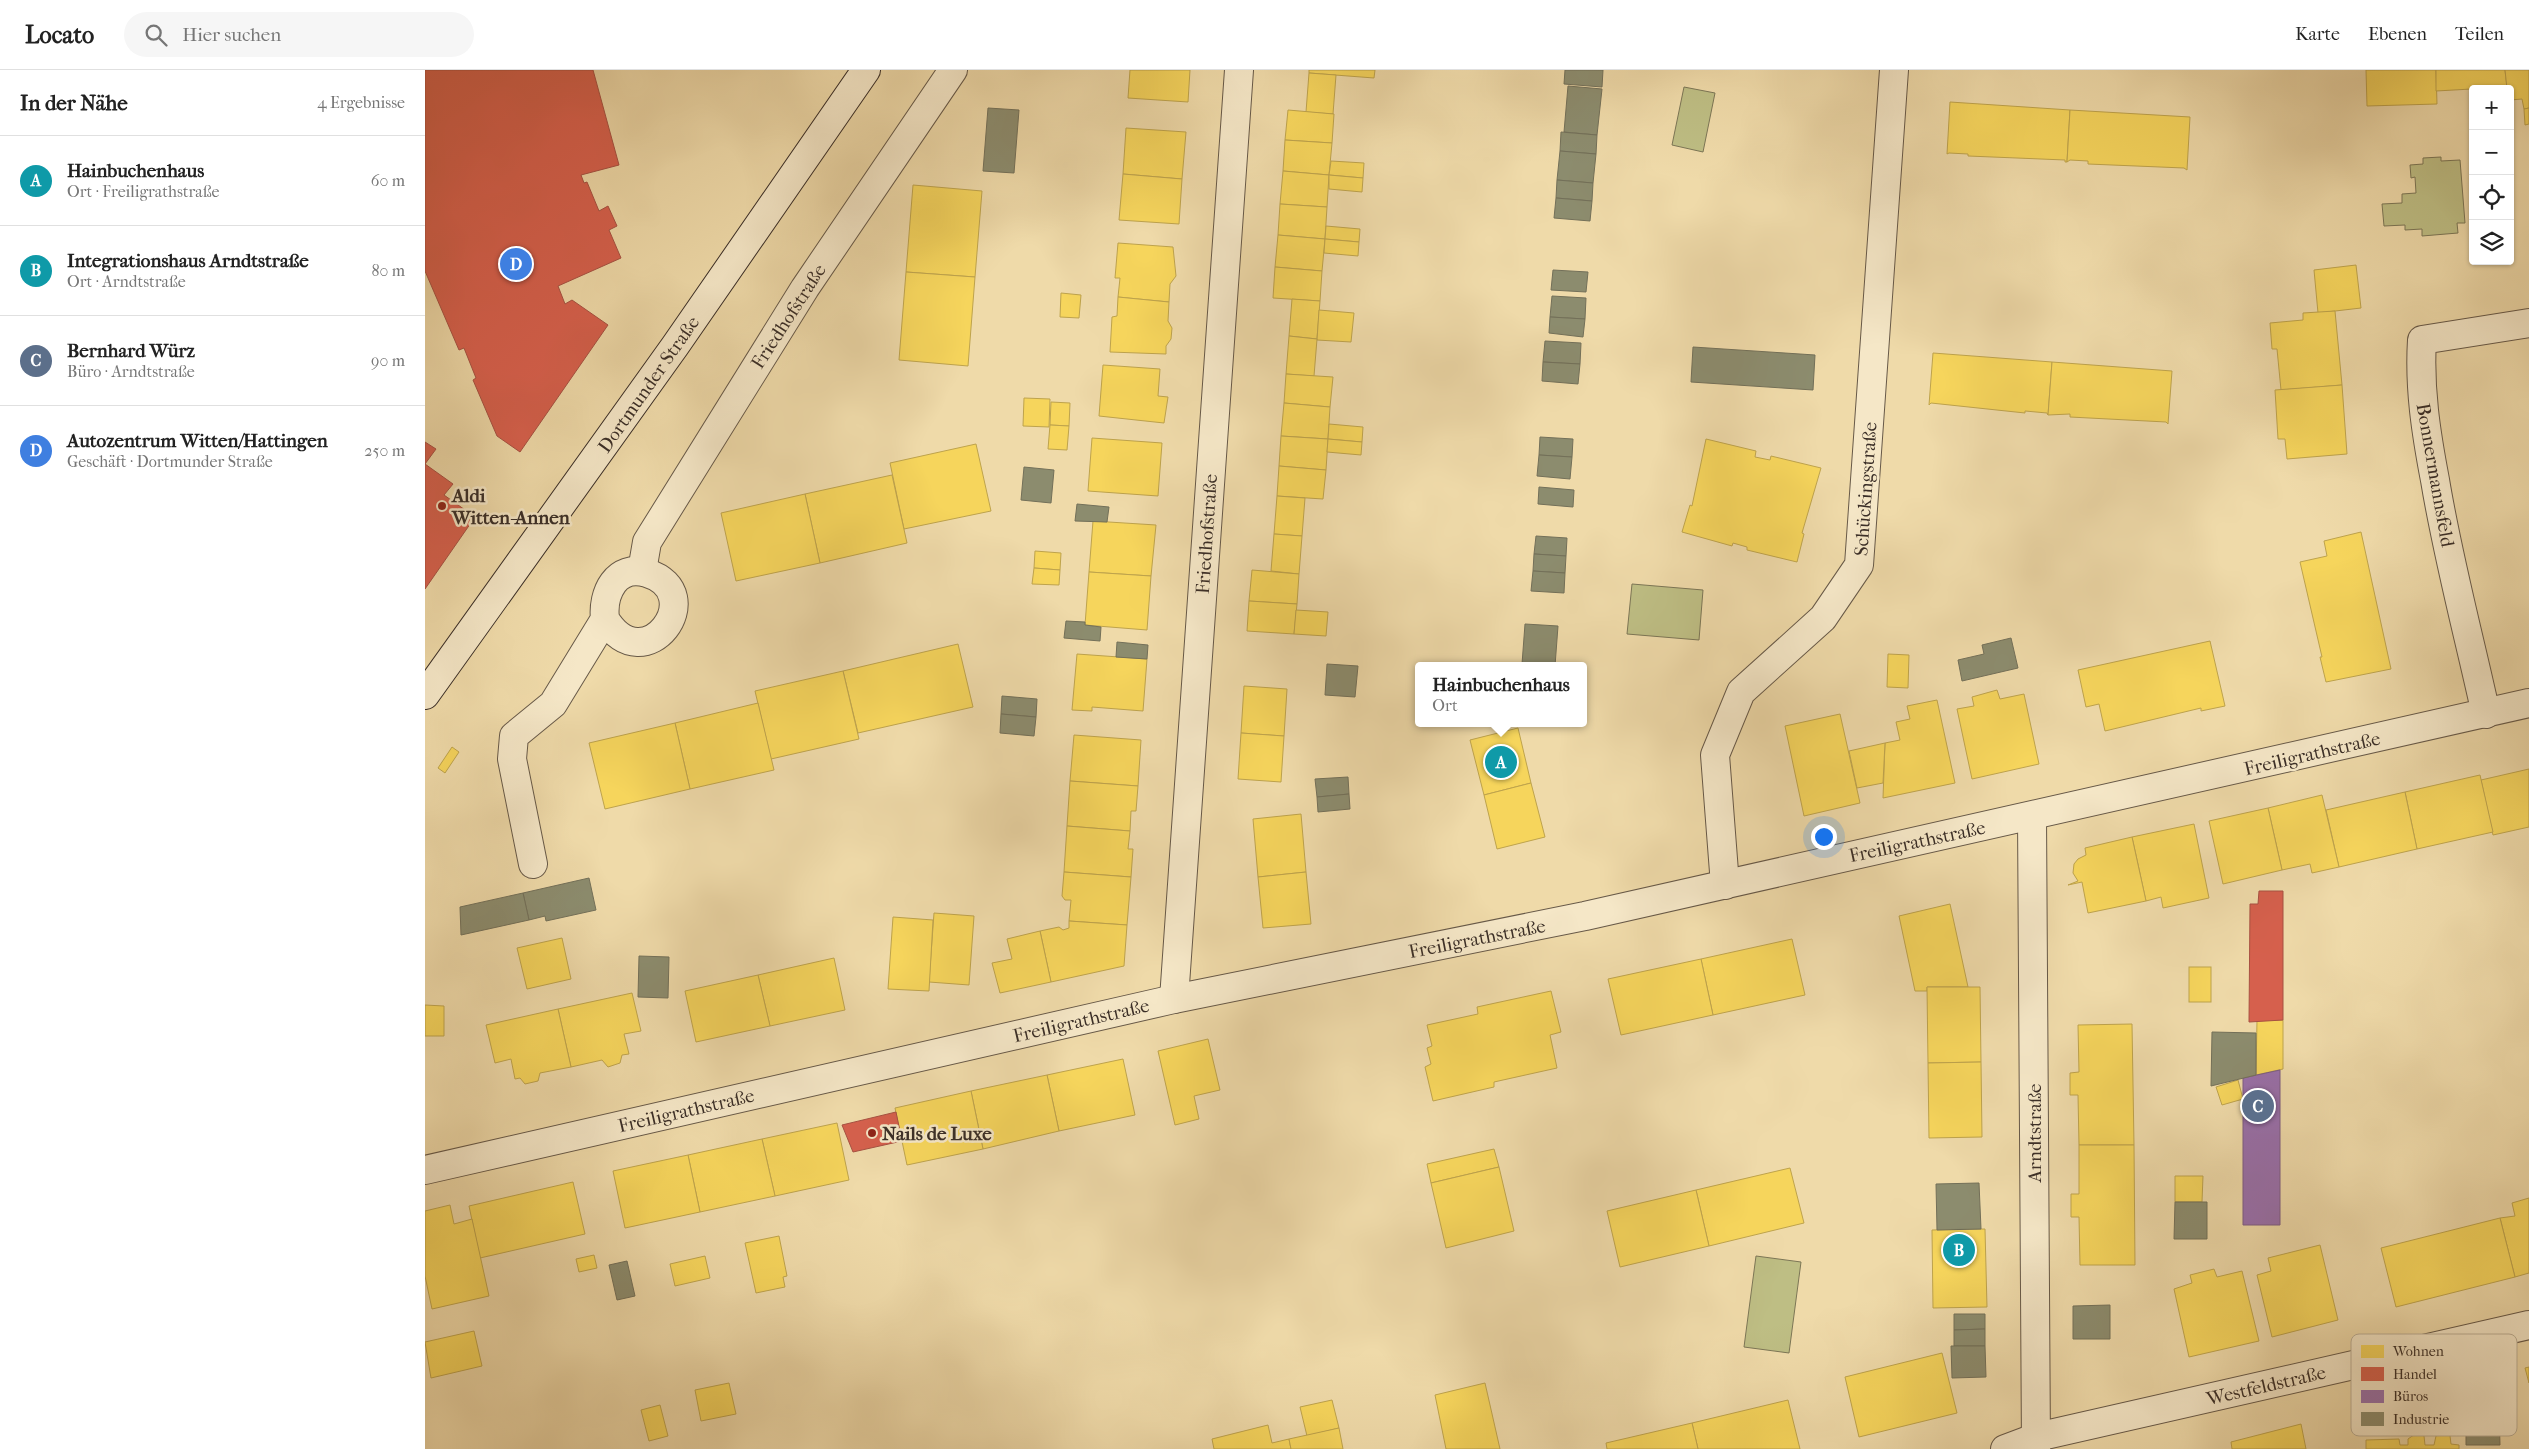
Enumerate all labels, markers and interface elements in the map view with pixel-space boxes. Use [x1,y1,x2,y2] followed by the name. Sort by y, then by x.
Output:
[124,12,474,57] search box
[25,21,94,49] text: Locato
[142,21,170,49] icon: search
[182,24,281,46] text: Hier suchen
[2295,24,2340,45] text: Karte
[2368,24,2427,45] text: Ebenen
[2455,24,2504,45] text: Teilen
[2469,85,2514,265] map controls
[2469,85,2514,130] button: +
[20,91,128,115] text: In der Nähe
[317,93,405,112] text: 4 Ergebnisse
[2469,130,2514,175] button: −
[67,160,204,182] text: Hainbuchenhaus
[31,171,41,190] text: A
[371,171,405,190] text: 60 m
[2469,175,2514,220] button: locate
[67,182,219,201] text: Ort · Freiligrathstraße
[2469,220,2514,265] button: layers
[500,245,532,283] pin: D
[67,250,309,272] text: Integrationshaus Arndtstraße
[747,260,831,373] street label: Friedhofstraße
[31,261,41,280] text: B
[371,261,405,280] text: 80 m
[67,272,186,291] text: Ort · Arndtstraße
[594,312,704,457] street label: Dortmunder Straße
[67,340,195,362] text: Bernhard Würz
[31,351,41,370] text: C
[371,351,405,370] text: 90 m
[67,362,195,381] text: Büro · Arndtstraße
[2412,401,2459,549] street label: Bonnermannsfeld
[1850,421,1882,557] street label: Schückingstraße
[67,430,328,452] text: Autozentrum Witten/Hattingen
[30,441,42,460] text: D
[364,441,405,460] text: 250 m
[67,452,273,471] text: Geschäft · Dortmunder Straße
[1192,473,1222,595] street label: Friedhofstraße
[451,485,571,529] place label: Aldi Witten-Annen
[436,500,448,512] marker: Aldi Witten-Annen
[1415,662,1587,727] popup
[1432,674,1570,696] text: Hainbuchenhaus
[1432,696,1458,715] text: Ort
[2242,728,2382,780] street label: Freiligrathstraße
[1485,743,1517,781] pin: A
[1847,817,1987,867] street label: Freiligrathstraße
[1811,824,1837,850] your location
[1407,915,1548,963] street label: Freiligrathstraße
[1011,995,1151,1047] street label: Freiligrathstraße
[2024,1084,2046,1183] street label: Arndtstraße
[616,1085,756,1137] street label: Freiligrathstraße
[2242,1087,2274,1125] pin: C
[882,1123,992,1145] place label: Nails de Luxe
[866,1127,878,1139] marker: Nails de Luxe
[1943,1231,1975,1269] pin: B
[2351,1334,2517,1436] legend
[2392,1343,2444,1360] text: Wohnen
[2203,1362,2328,1411] street label: Westfeldstraße
[2393,1366,2437,1383] text: Handel
[2393,1388,2428,1405] text: Büros
[2393,1411,2449,1428] text: Industrie

